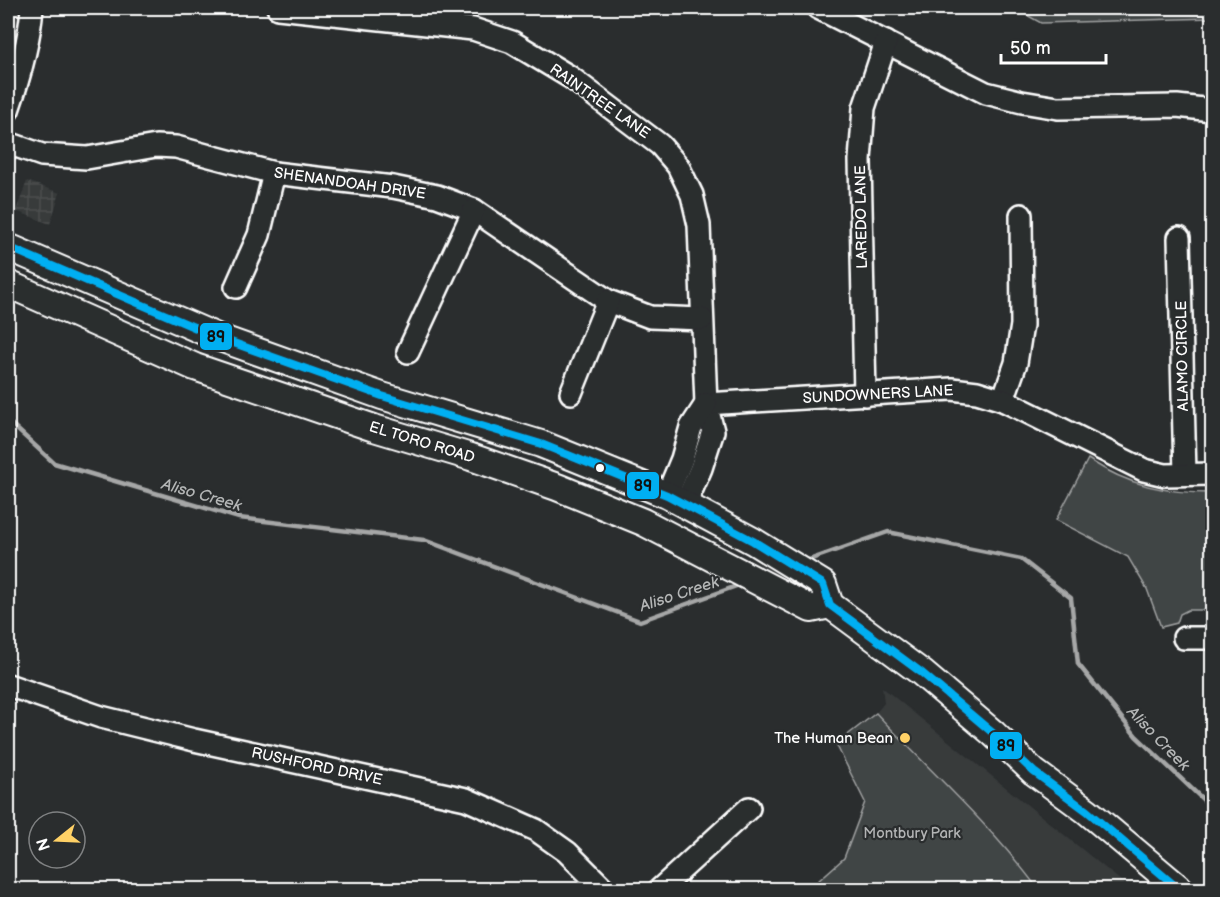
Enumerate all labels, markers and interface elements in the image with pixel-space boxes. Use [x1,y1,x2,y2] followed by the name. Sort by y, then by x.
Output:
[1001,27,1106,65] scale bar
[1010,38,1051,59] text: 50 m
[546,60,654,143] street label: RAINTREE LANE
[273,163,427,204] street label: SHENANDOAH DRIVE
[851,165,872,269] street label: LAREDO LANE
[1172,300,1193,411] street label: ALAMO CIRCLE
[199,322,233,351] line badge: 89
[207,328,226,347] text: 89
[802,381,954,408] street label: SUNDOWNERS LANE
[367,417,477,468] street label: EL TORO ROAD
[594,462,606,474] unlabelled marker
[626,471,660,500] line badge: 89
[159,475,245,516] water label: Aliso Creek
[634,477,653,496] text: 89
[637,572,723,616] water label: Aliso Creek
[1122,702,1194,776] water label: Aliso Creek
[774,729,893,748] place label: The Human Bean
[898,731,912,745] marker: The Human Bean
[989,731,1023,760] line badge: 89
[997,737,1016,756] text: 89
[250,743,384,790] street label: RUSHFORD DRIVE
[27,810,87,870] north arrow
[863,824,961,843] park label: Montbury Park
[33,836,55,853] text: N

